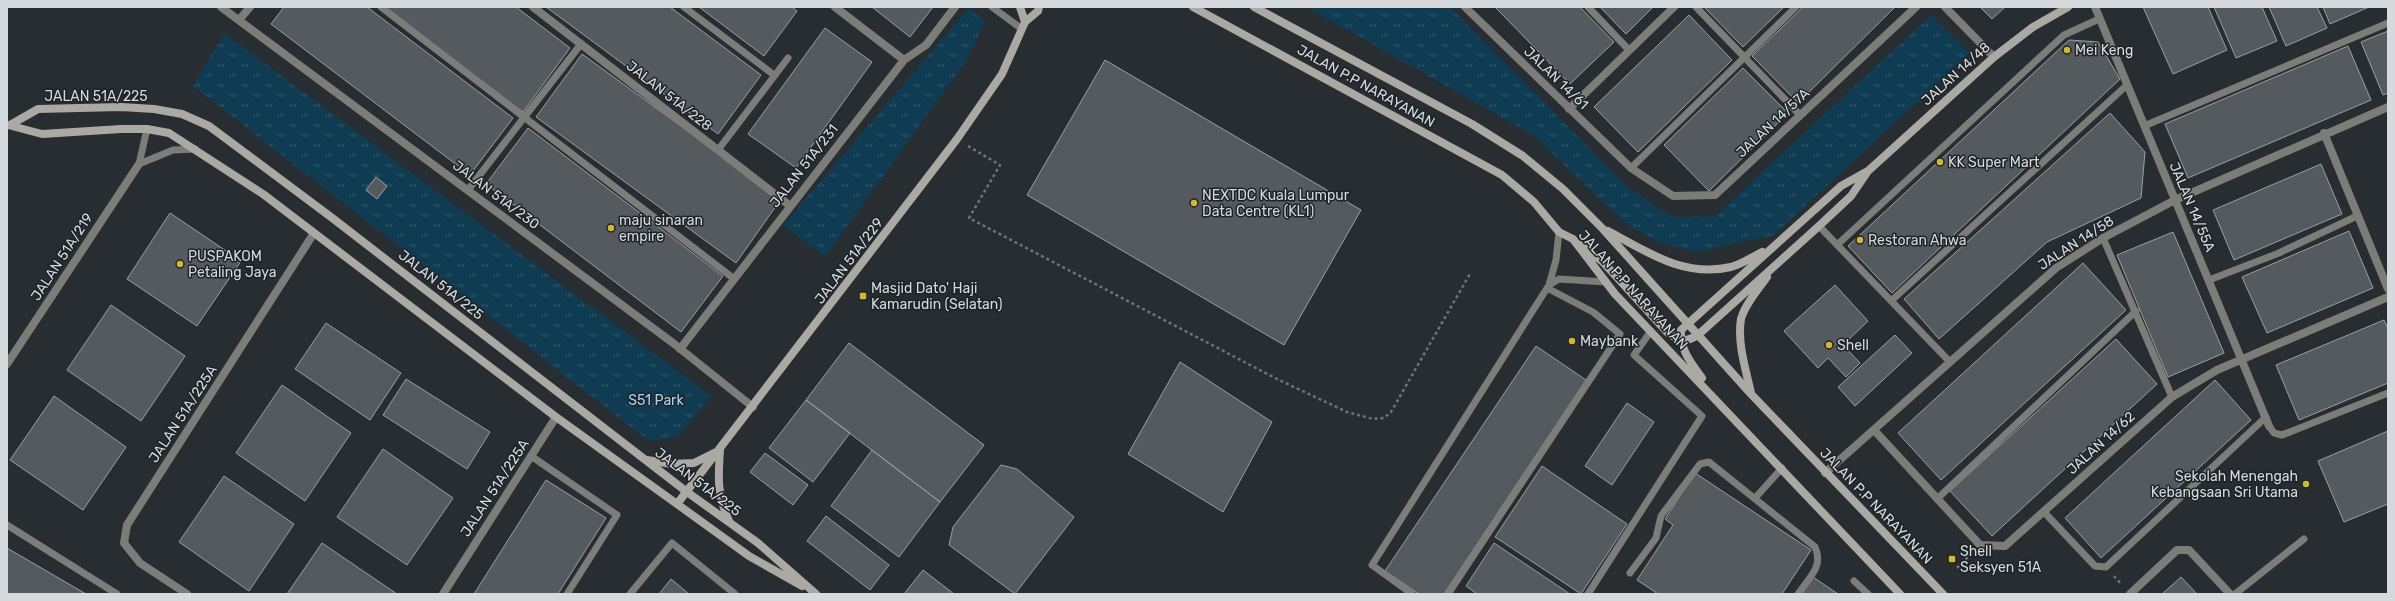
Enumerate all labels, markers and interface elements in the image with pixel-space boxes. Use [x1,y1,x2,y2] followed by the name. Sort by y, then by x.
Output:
[1918,39,1994,109] street label: JALAN 14/48
[1294,41,1438,131] street label: JALAN P.P NARAYANAN
[2075,42,2133,59] place label: Mei Keng
[1520,43,1592,113] street label: JALAN 14/61
[2062,45,2072,55] marker: Mei Keng
[623,57,715,135] street label: JALAN 51A/228
[1733,84,1814,161] street label: JALAN 14/57A
[44,88,148,105] street label: JALAN 51A/225
[766,121,842,211] street label: JALAN 51A/231
[1948,154,2040,171] place label: KK Super Mart
[449,157,543,233] street label: JALAN 51A/230
[1935,157,1945,167] marker: KK Super Mart
[2165,160,2219,255] street label: JALAN 14/55A
[1202,187,1350,220] place label: NEXTDC Kuala Lumpur Data Centre (KL1)
[1189,198,1199,208] marker: NEXTDC Kuala Lumpur Data Centre (KL1)
[27,210,97,304] street label: JALAN 51A/219
[619,212,703,245] place label: maju sinaran empire
[2035,212,2117,274] street label: JALAN 14/58
[811,215,887,307] street label: JALAN 51A/229
[606,223,616,233] marker: maju sinaran empire
[1575,227,1691,353] street label: JALAN P.P NARAYANAN
[1868,232,1967,249] place label: Restoran Ahwa
[1855,235,1865,245] marker: Restoran Ahwa
[395,247,487,323] street label: JALAN 51A/225
[188,248,277,281] place label: PUSPAKOM Petaling Jaya
[175,259,185,269] marker: PUSPAKOM Petaling Jaya
[871,280,1003,313] place label: Masjid Dato' Haji Kamarudin (Selatan)
[858,291,868,301] marker: Masjid Dato' Haji Kamarudin (Selatan)
[1580,333,1639,350] place label: Maybank
[1567,336,1577,346] marker: Maybank
[1837,337,1869,354] place label: Shell
[1824,340,1834,350] marker: Shell
[145,362,221,466] street label: JALAN 51A/225A
[628,392,684,409] park label: S51 Park
[2063,408,2139,478] street label: JALAN 14/62
[457,436,533,540] street label: JALAN 51A/225A
[652,444,744,520] street label: JALAN 51A/225
[1816,444,1936,568] street label: JALAN P.P NARAYANAN
[2151,468,2298,501] place label: Sekolah Menengah Kebangsaan Sri Utama
[2301,479,2311,489] marker: Sekolah Menengah Kebangsaan Sri Utama
[1960,543,2042,576] place label: Shell Seksyen 51A
[1947,554,1957,564] marker: Shell Seksyen 51A

